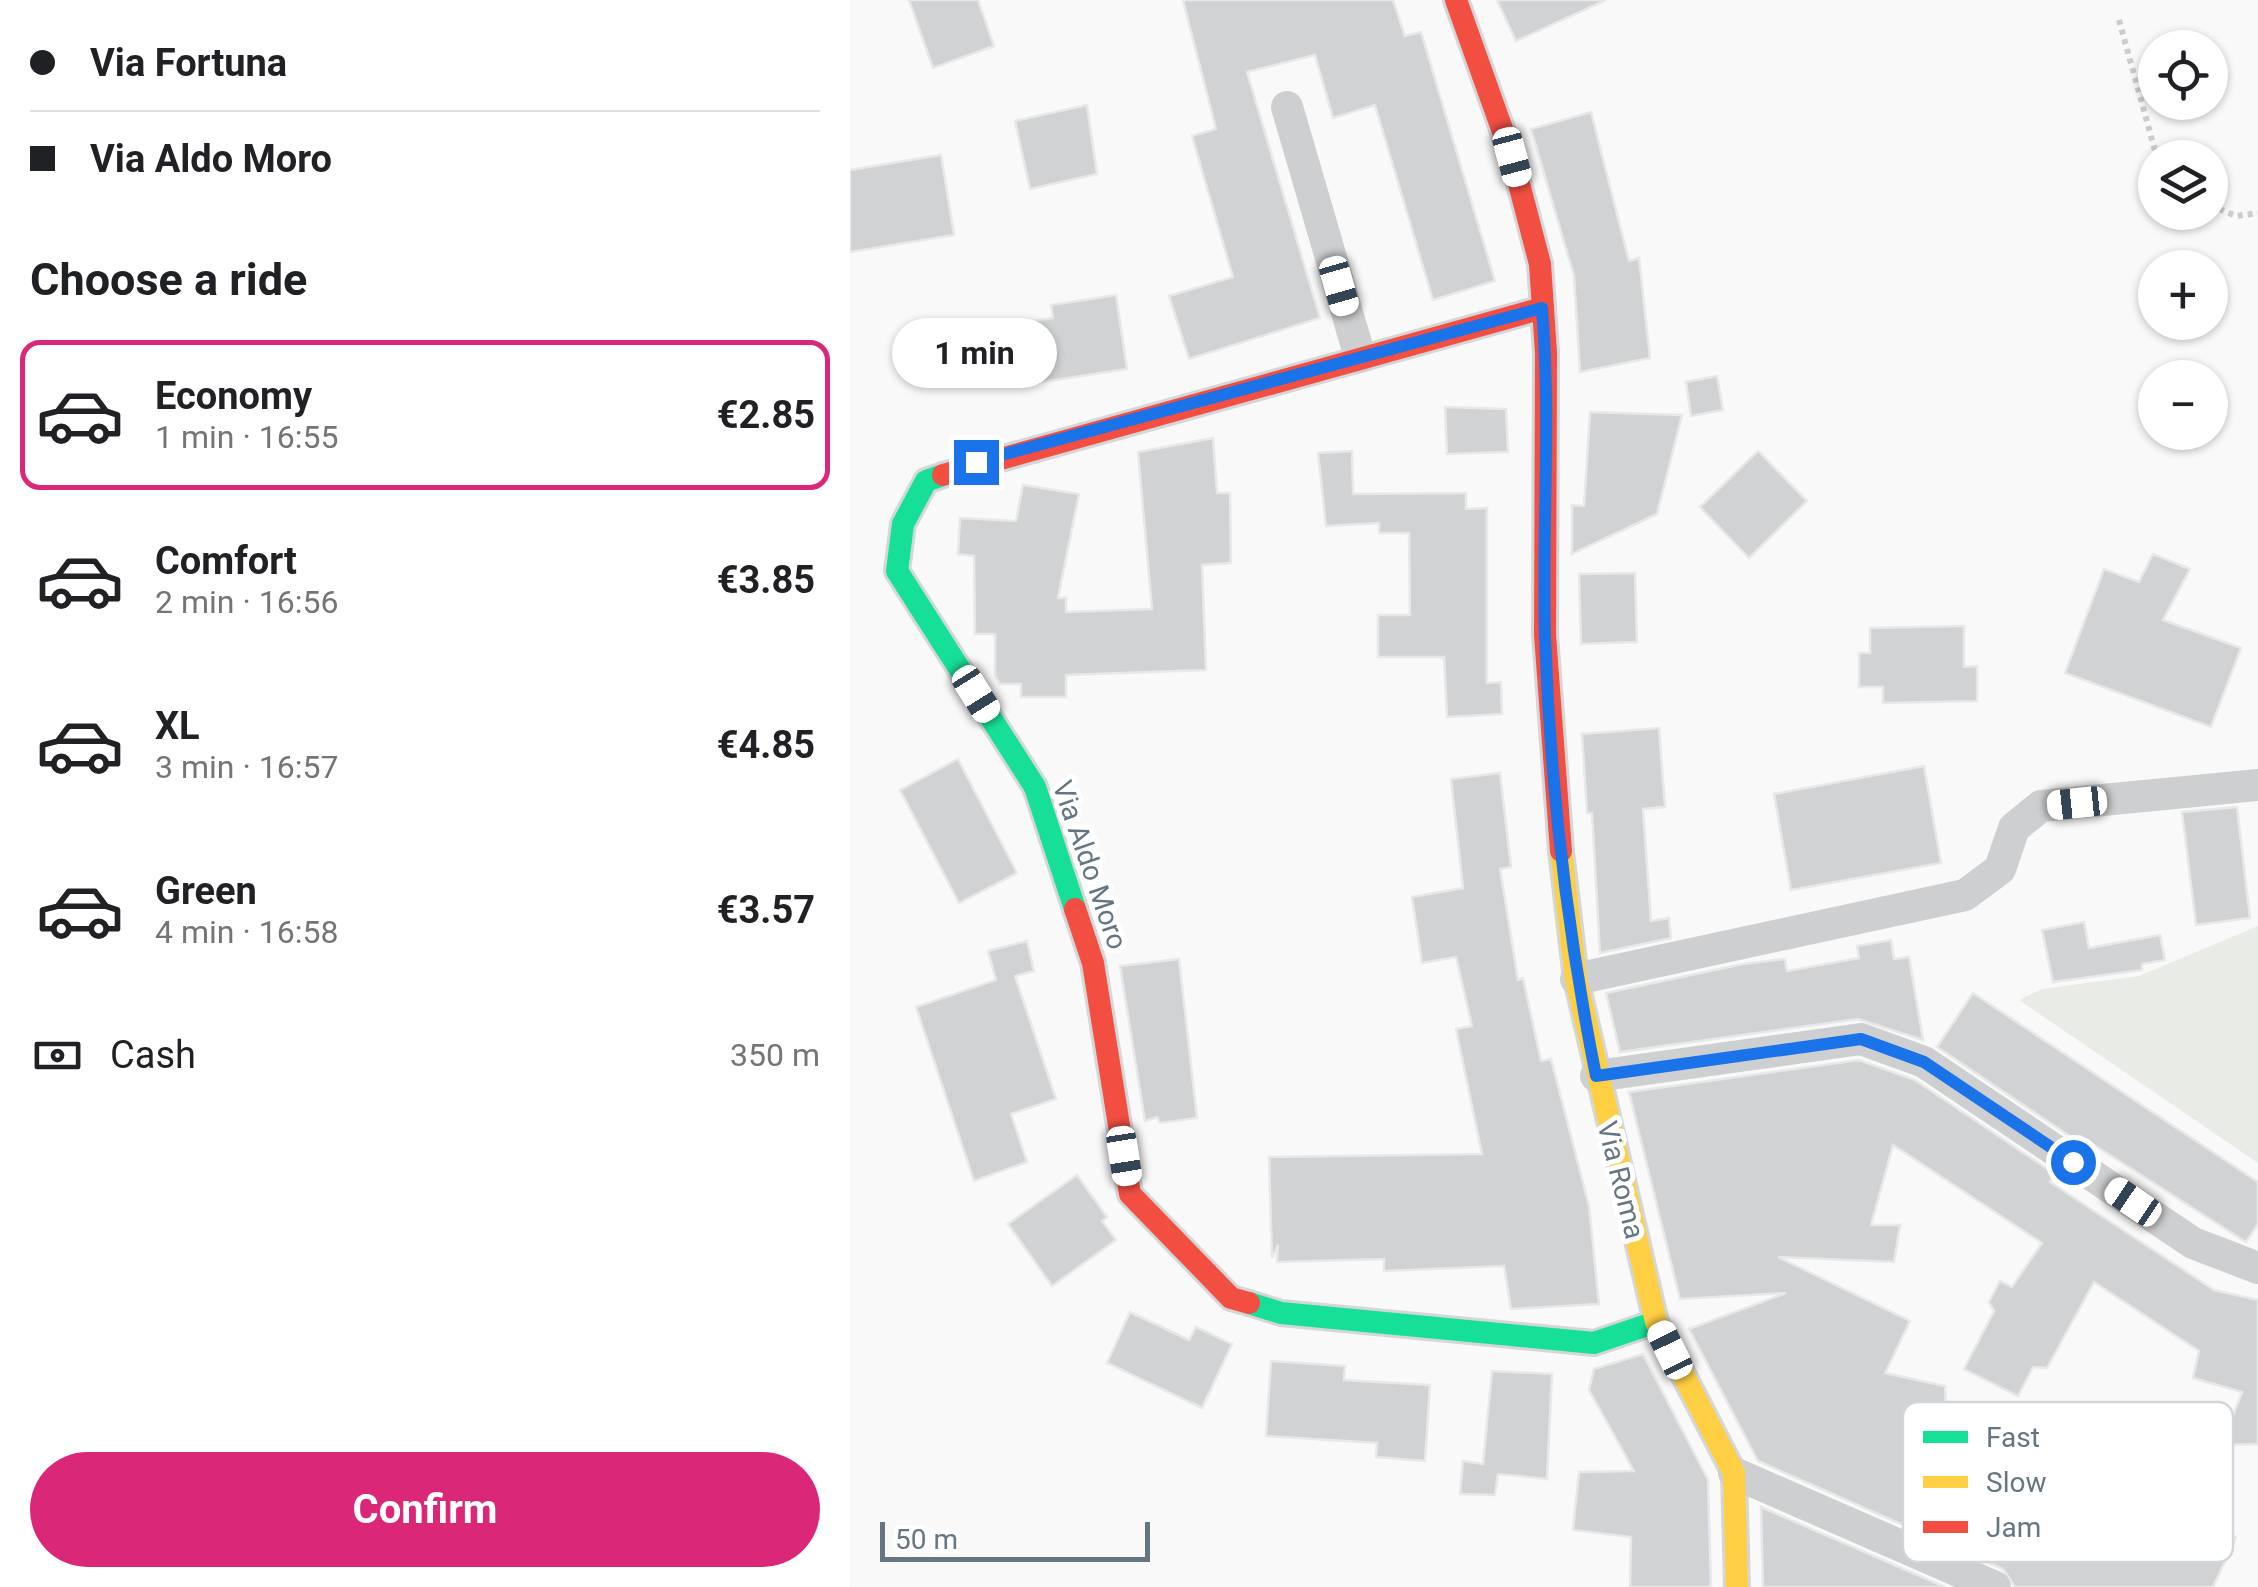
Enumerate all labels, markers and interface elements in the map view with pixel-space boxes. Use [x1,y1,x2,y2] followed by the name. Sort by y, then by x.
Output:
[2138,30,2228,450] map controls
[2138,30,2228,120] button: locate
[90,41,287,85] text: Via Fortuna
[1490,124,1534,190] car
[90,137,332,181] text: Via Aldo Moro
[2138,140,2228,230] button: layers
[2138,250,2228,340] button: +
[30,253,307,306] text: Choose a ride
[1316,253,1362,319] car
[894,317,1058,387] callout: 1 min
[934,334,1015,372] text: 1 min
[2138,360,2228,450] button: −
[35,370,125,460] icon: car
[155,374,312,418] text: Economy
[717,393,815,437] text: €2.85
[155,418,338,456] text: 1 min · 16:55
[954,440,999,485] route end
[35,535,125,625] icon: car
[155,539,297,583] text: Comfort
[717,558,815,602] text: €3.85
[155,583,338,621] text: 2 min · 16:56
[947,661,1005,727] car
[35,700,125,790] icon: car
[155,704,200,748] text: XL
[717,723,815,767] text: €4.85
[155,748,338,786] text: 3 min · 16:57
[1046,776,1134,954] street label: Via Aldo Moro
[2046,785,2108,821] car
[35,865,125,955] icon: car
[155,869,257,913] text: Green
[717,888,815,932] text: €3.57
[155,913,338,951] text: 4 min · 16:58
[30,1028,85,1083] icon: cash
[110,1033,196,1077] text: Cash
[730,1036,820,1074] text: 350 m
[1590,1118,1652,1242] street label: Via Roma
[1104,1124,1144,1188] car
[2051,1140,2096,1185] route start
[2100,1173,2166,1231] car
[1643,1316,1697,1384] car
[1903,1402,2233,1562] legend
[1986,1421,2040,1454] text: Fast
[30,1452,820,1567] button: Confirm
[1986,1466,2046,1499] text: Slow
[1986,1511,2041,1544] text: Jam
[880,1517,1150,1562] scale bar
[895,1523,958,1556] text: 50 m

